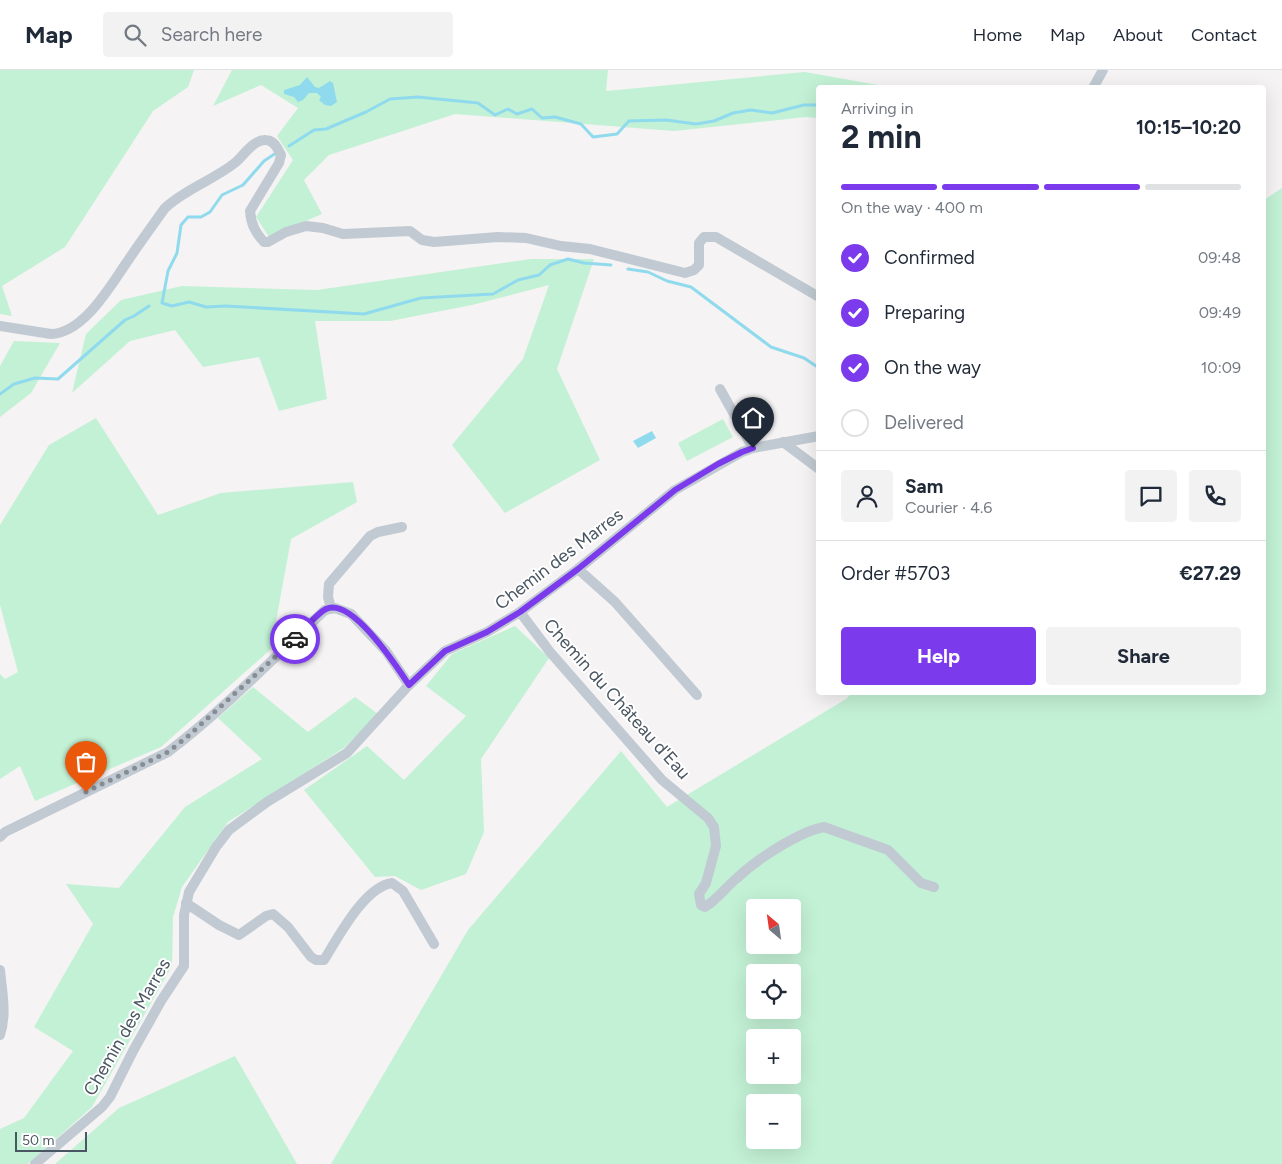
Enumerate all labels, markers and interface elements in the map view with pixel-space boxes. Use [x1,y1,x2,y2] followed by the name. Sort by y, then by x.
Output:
[103,12,453,57] search box
[25,20,73,49] text: Map
[121,21,149,49] icon: search
[161,23,262,46] text: Search here
[973,24,1022,46] text: Home
[1050,24,1085,46] text: Map
[1113,24,1163,46] text: About
[1191,24,1257,46] text: Contact
[841,99,913,118] text: Arriving in
[1136,116,1241,139] text: 10:15–10:20
[841,118,922,156] text: 2 min
[841,198,983,217] text: On the way · 400 m
[841,244,869,272] icon: check
[884,246,975,269] text: Confirmed
[1198,248,1241,267] text: 09:48
[841,299,869,327] icon: check
[884,301,965,324] text: Preparing
[1199,303,1241,322] text: 09:49
[841,354,869,382] icon: check
[884,356,981,379] text: On the way
[1201,358,1241,377] text: 10:09
[732,397,774,448] pin
[739,404,767,432] icon: home
[884,411,964,434] text: Delivered
[841,470,893,522] button: person
[1125,470,1177,522] button: chat
[1189,470,1241,522] button: phone
[905,475,943,498] text: Sam
[905,498,992,517] text: Courier · 4.6
[491,504,627,614] street label: Chemin des Marres
[841,562,950,585] text: Order #5703
[1179,562,1241,585] text: €27.29
[270,614,320,664] courier
[539,614,695,784] street label: Chemin du Château d'Eau
[281,625,309,653] icon: car
[841,627,1036,685] button: Help
[1046,627,1241,685] button: Share
[65,741,107,792] pin
[72,748,100,776] icon: bag
[746,899,801,954] north arrow
[746,899,801,1149] map controls
[79,954,175,1100] street label: Chemin des Marres
[746,964,801,1019] button: locate
[746,1029,801,1084] button: +
[746,1094,801,1149] button: −
[15,1129,88,1152] scale bar
[22,1132,54,1149] text: 50 m

